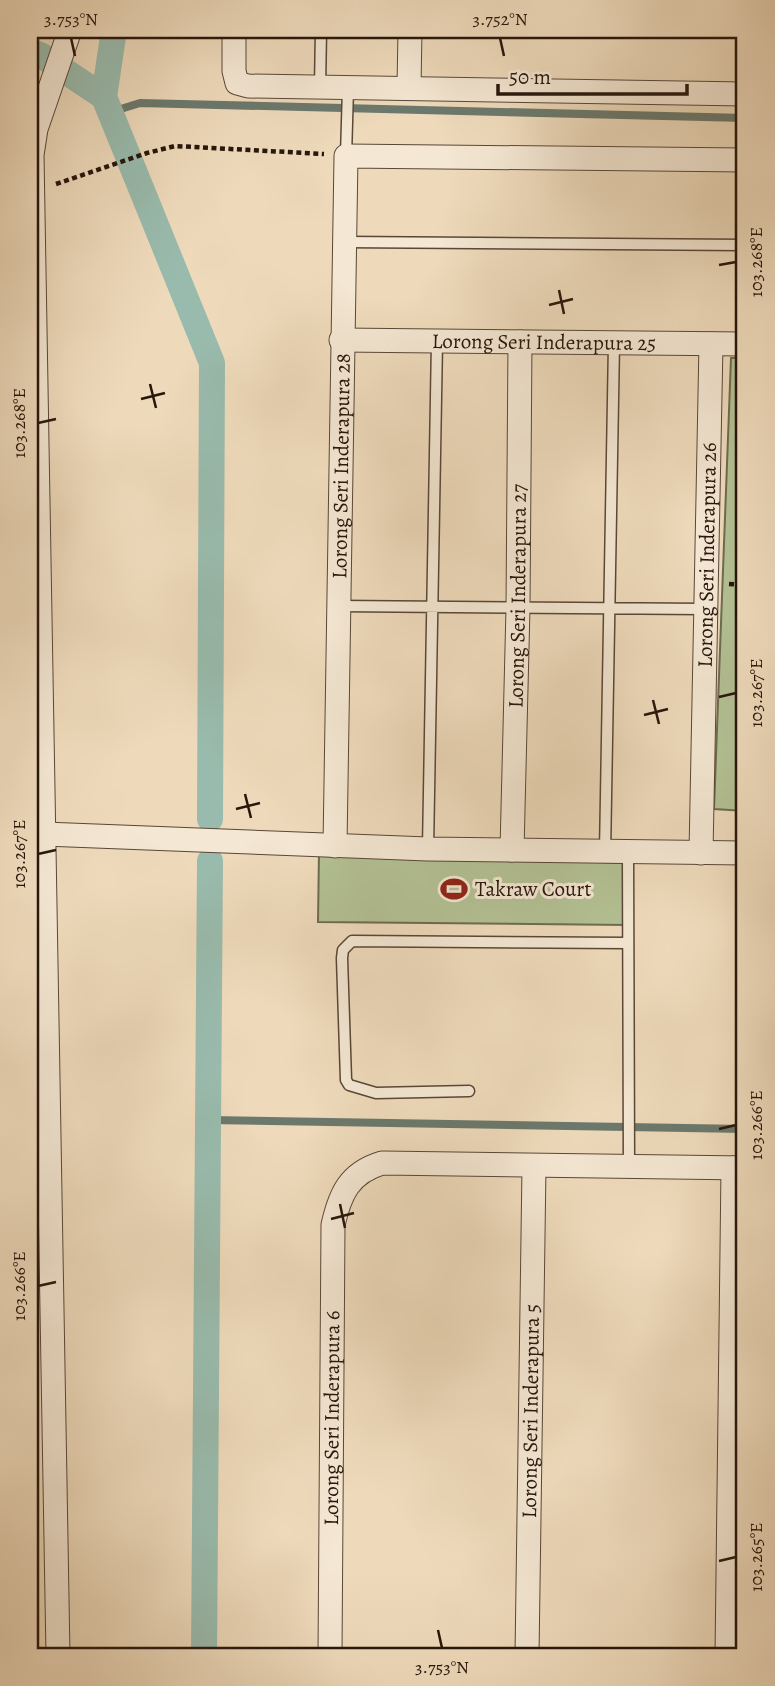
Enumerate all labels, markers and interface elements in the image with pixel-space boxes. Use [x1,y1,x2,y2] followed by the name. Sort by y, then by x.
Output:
[44,7,98,31] text: 3.753°N
[472,7,528,31] text: 3.752°N
[498,52,688,96] scale bar
[509,63,551,91] text: 50 m
[744,227,768,297] text: 103.268°E
[432,327,656,357] street label: Lorong Seri Inderapura 25
[325,353,357,579] street label: Lorong Seri Inderapura 28
[7,388,31,458] text: 103.268°E
[691,442,723,668] street label: Lorong Seri Inderapura 26
[502,484,533,709] street label: Lorong Seri Inderapura 27
[744,658,768,728] text: 103.267°E
[7,819,31,889] text: 103.267°E
[439,874,469,904] sports icon: Takraw Court
[475,875,591,903] place label: Takraw Court
[744,1090,768,1160] text: 103.266°E
[7,1251,31,1321] text: 103.266°E
[515,1304,546,1518] street label: Lorong Seri Inderapura 5
[317,1310,346,1526] street label: Lorong Seri Inderapura 6
[744,1522,768,1592] text: 103.265°E
[415,1655,469,1679] text: 3.753°N

